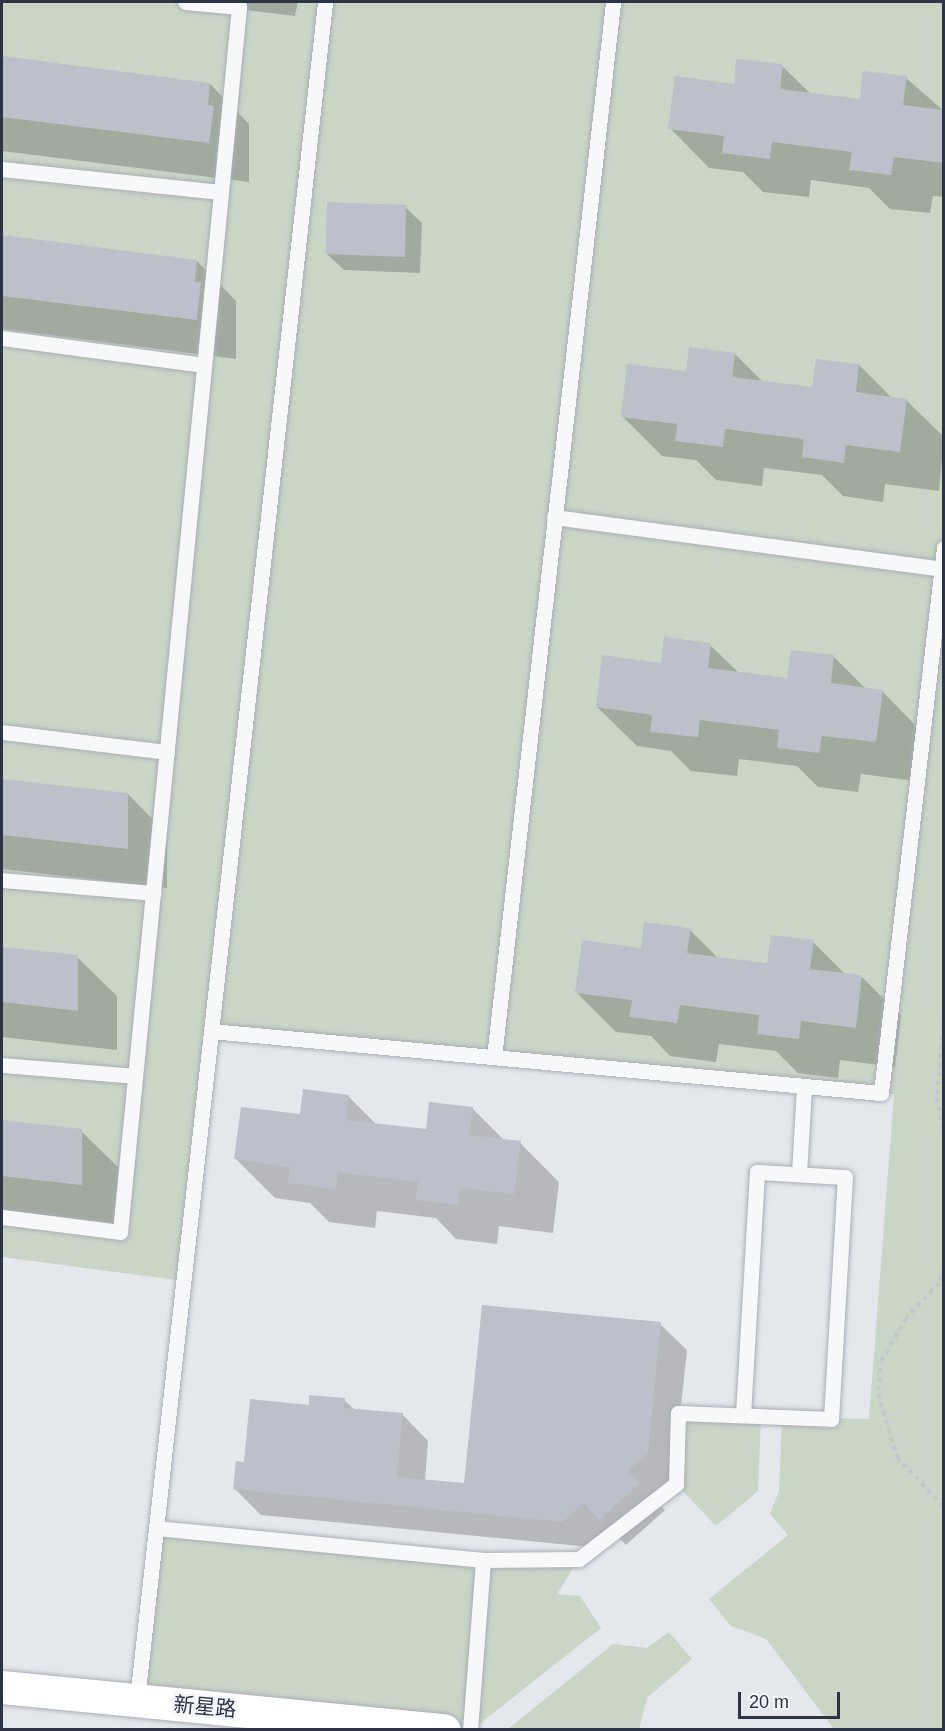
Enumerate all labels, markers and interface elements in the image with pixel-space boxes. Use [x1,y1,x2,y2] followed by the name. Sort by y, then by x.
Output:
[741,1680,843,1718] scale bar
[173,1692,237,1722] street label: 新星路
[749,1692,789,1712] text: 20 m

